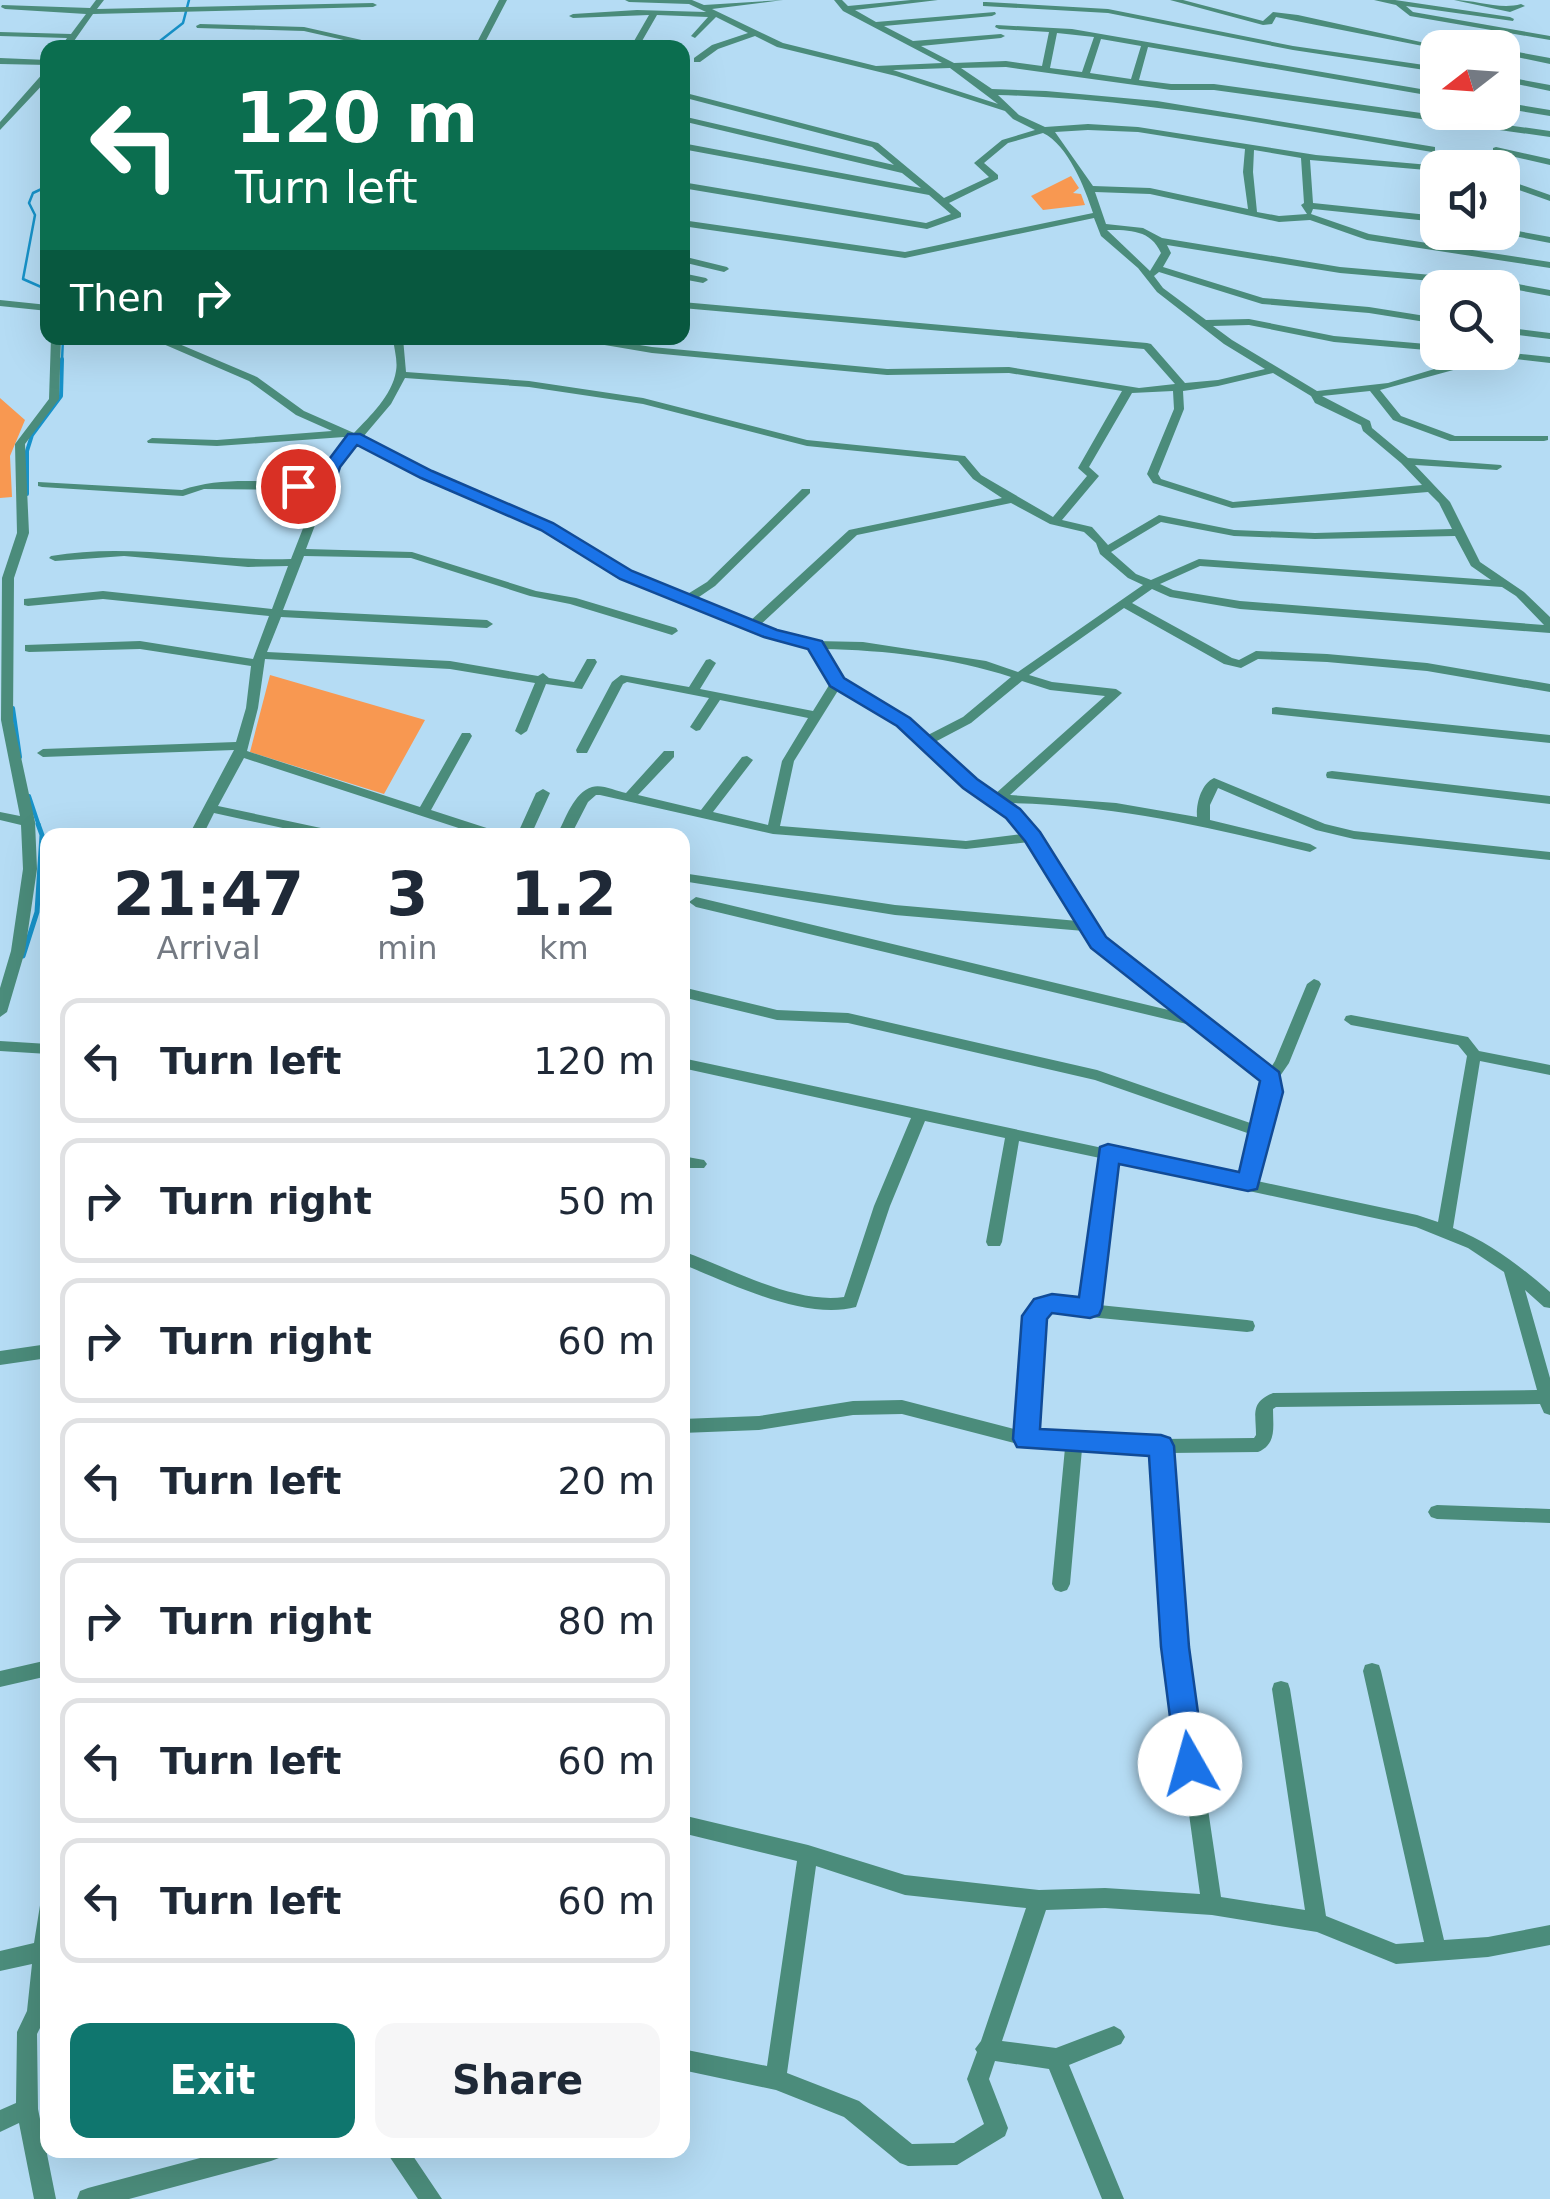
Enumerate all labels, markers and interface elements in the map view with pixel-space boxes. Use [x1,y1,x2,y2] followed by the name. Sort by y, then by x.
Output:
[1420,30,1520,130] north arrow
[1420,30,1520,370] map controls
[235,77,478,159] text: 120 m
[70,80,200,210] icon: left
[1420,150,1520,250] button: sound
[235,161,418,214] text: Turn left
[185,270,240,325] icon: right
[1420,270,1520,370] button: search
[70,276,165,320] text: Then
[256,444,341,529] pin
[271,459,326,514] icon: arrive
[113,859,304,929] text: 21:47
[386,859,428,929] text: 3
[511,859,617,929] text: 1.2
[157,929,261,967] text: Arrival
[377,929,438,967] text: min
[539,929,589,967] text: km
[75,1033,130,1088] icon: left
[160,1039,341,1083] text: Turn left
[533,1039,655,1083] text: 120 m
[75,1173,130,1228] icon: right
[160,1179,372,1223] text: Turn right
[558,1179,655,1223] text: 50 m
[75,1313,130,1368] icon: right
[160,1319,372,1363] text: Turn right
[558,1319,655,1363] text: 60 m
[75,1453,130,1508] icon: left
[160,1459,341,1503] text: Turn left
[558,1459,655,1503] text: 20 m
[75,1593,130,1648] icon: right
[160,1599,372,1643] text: Turn right
[558,1599,655,1643] text: 80 m
[1138,1712,1242,1816] position arrow
[75,1733,130,1788] icon: left
[160,1739,341,1783] text: Turn left
[558,1739,655,1783] text: 60 m
[75,1873,130,1928] icon: left
[160,1879,341,1923] text: Turn left
[558,1879,655,1923] text: 60 m
[70,2023,355,2138] button: Exit
[375,2023,660,2138] button: Share

